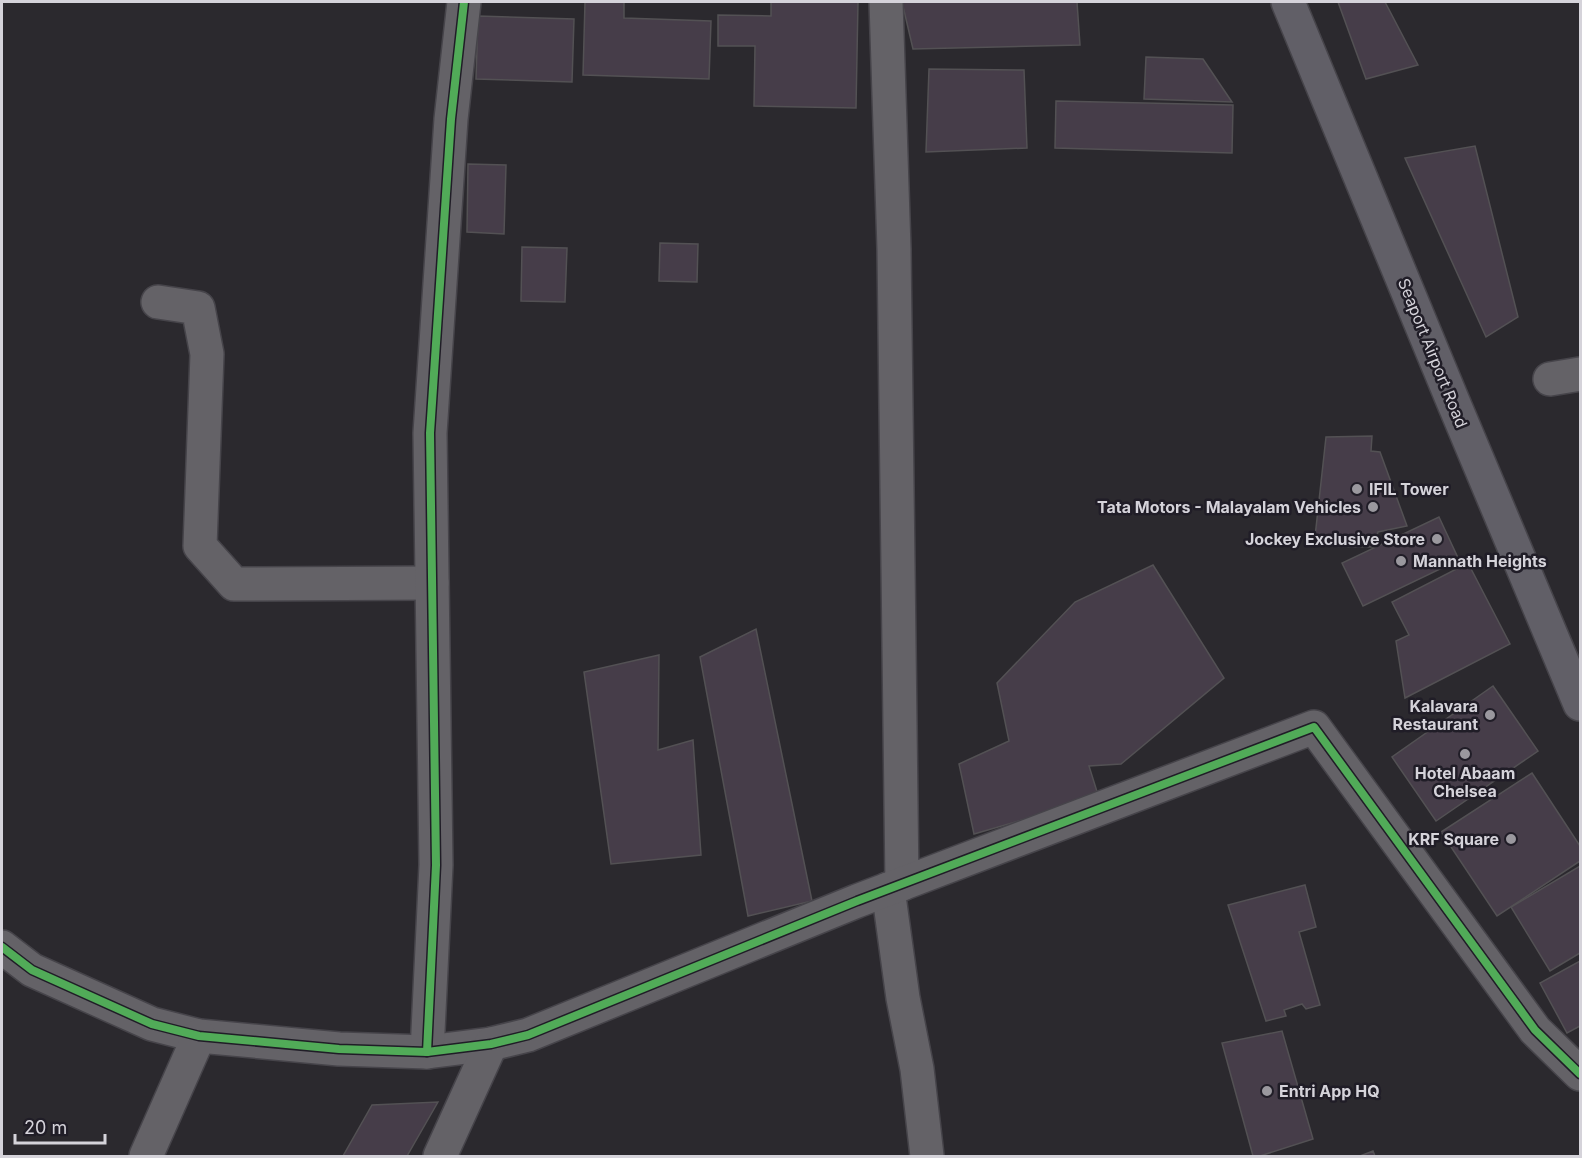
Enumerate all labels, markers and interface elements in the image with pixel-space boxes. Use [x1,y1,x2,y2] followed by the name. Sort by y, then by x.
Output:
[1394,275,1472,431] street label: Seaport Airport Road
[1369,479,1449,499] place label: IFIL Tower
[1350,482,1364,496] marker: IFIL Tower
[1097,497,1361,517] place label: Tata Motors - Malayalam Vehicles
[1366,500,1380,514] marker: Tata Motors - Malayalam Vehicles
[1245,529,1425,549] place label: Jockey Exclusive Store
[1430,532,1444,546] marker: Jockey Exclusive Store
[1413,551,1547,571] place label: Mannath Heights
[1394,554,1408,568] marker: Mannath Heights
[1393,696,1478,734] place label: Kalavara Restaurant
[1483,708,1497,722] marker: Kalavara Restaurant
[1458,747,1472,761] marker: Hotel Abaam Chelsea
[1415,763,1515,801] place label: Hotel Abaam Chelsea
[1408,829,1499,849] place label: KRF Square
[1504,832,1518,846] marker: KRF Square
[1279,1081,1380,1101] place label: Entri App HQ
[1260,1084,1274,1098] marker: Entri App HQ
[15,1107,105,1145] scale bar
[24,1117,67,1138] text: 20 m

